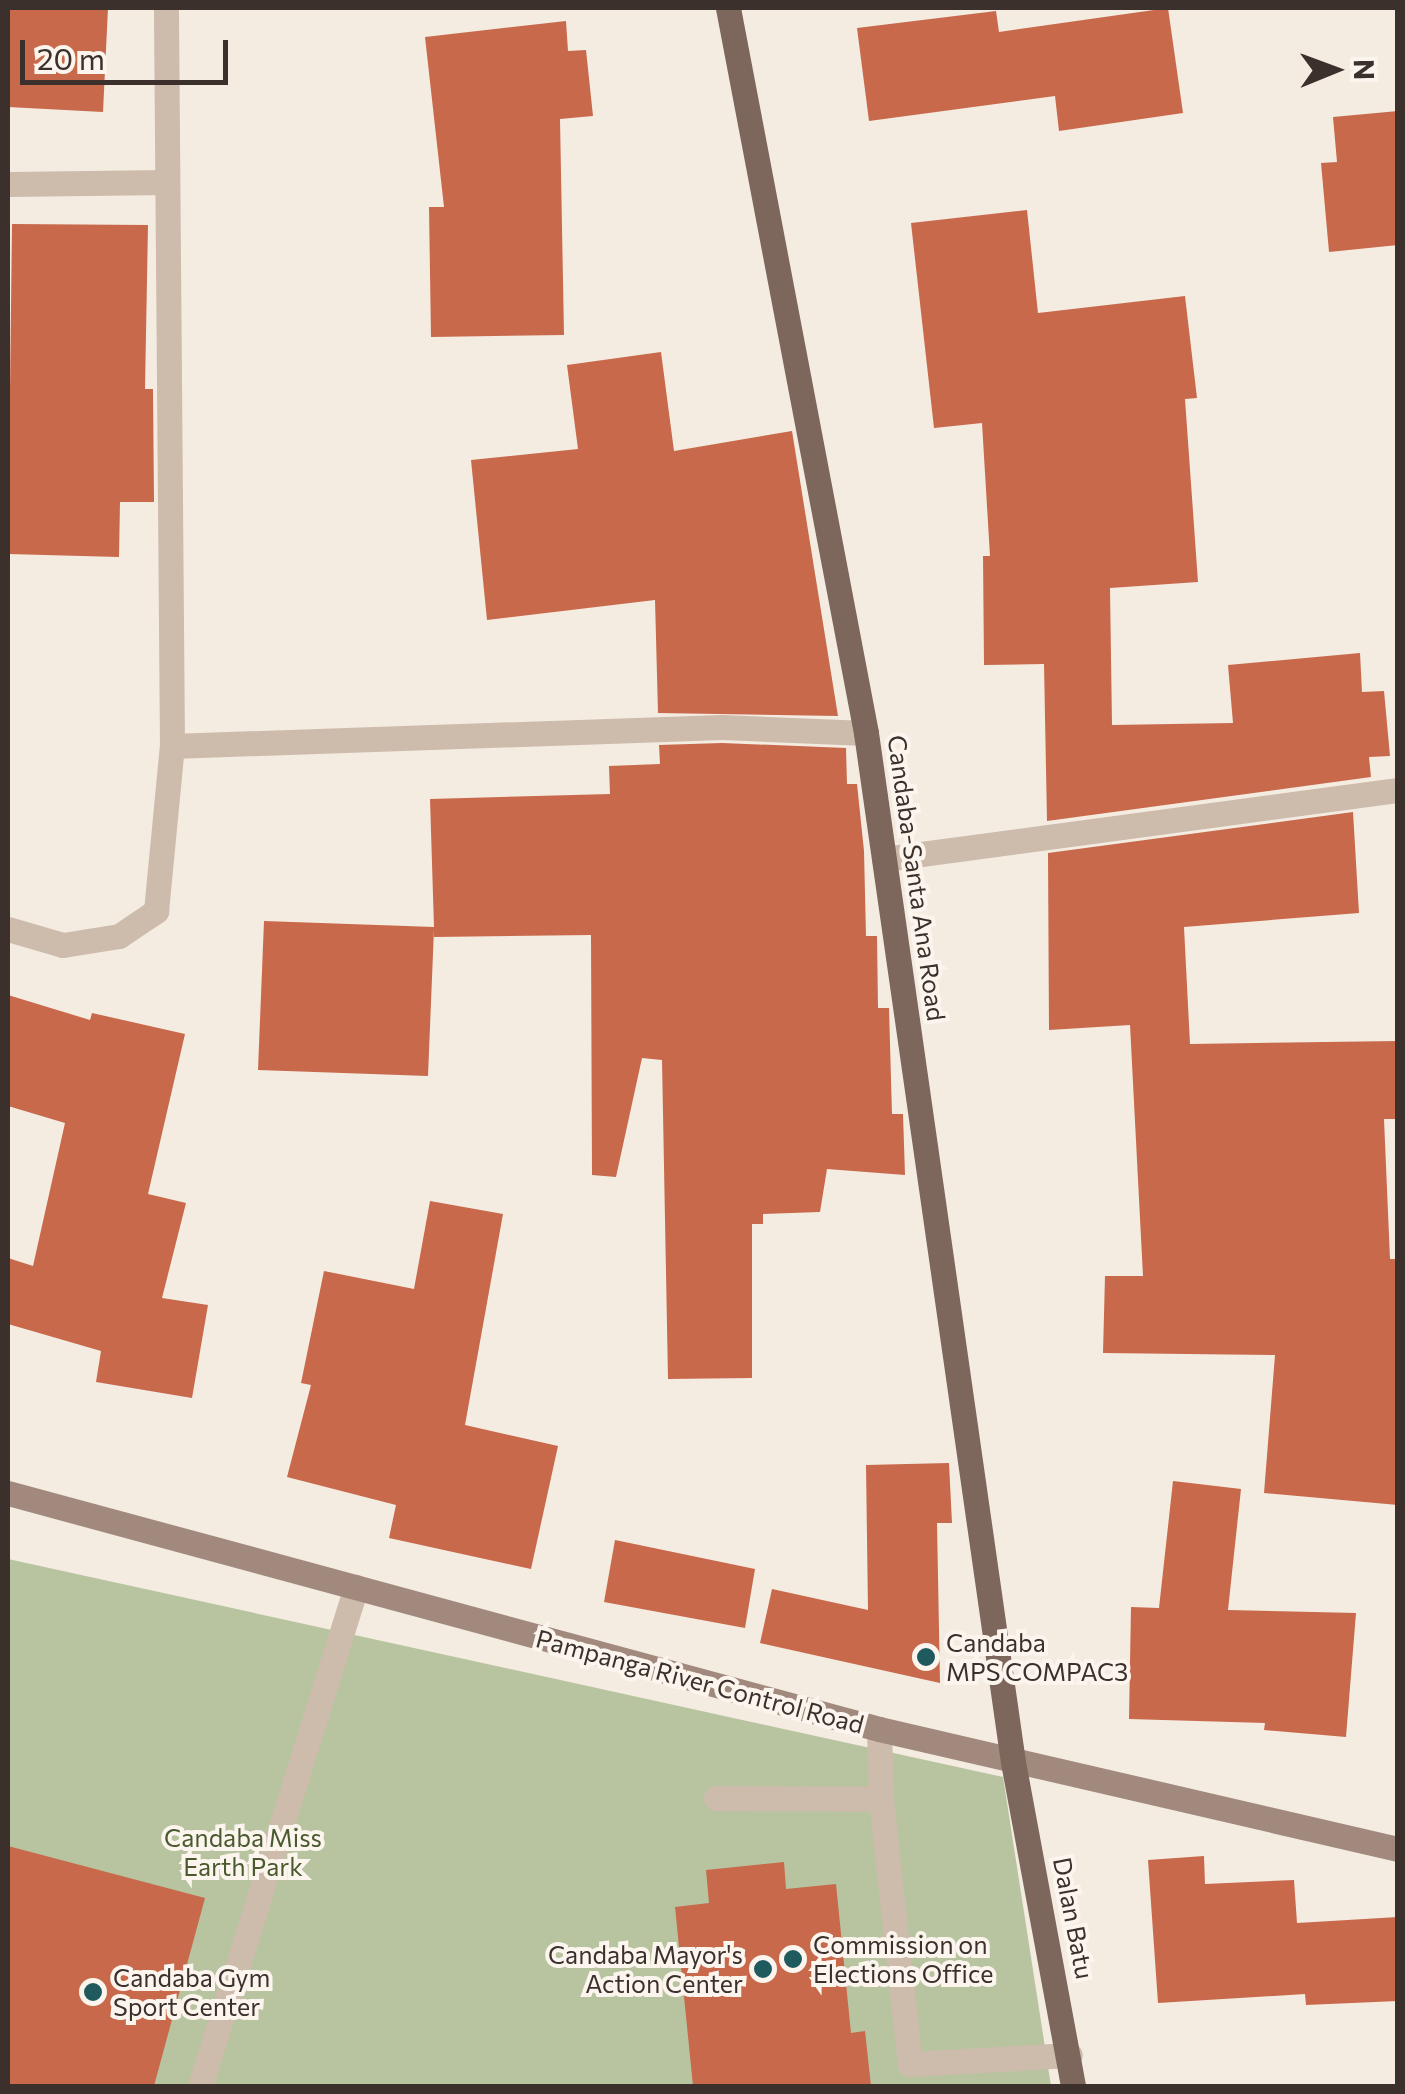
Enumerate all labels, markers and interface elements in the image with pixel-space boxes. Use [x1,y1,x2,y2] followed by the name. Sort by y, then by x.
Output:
[25,20,232,82] scale bar
[1285,20,1385,120] north arrow
[37,39,105,76] text: 20 m
[1348,59,1382,80] text: N
[882,733,952,1023] street label: Candaba-Santa Ana Road
[533,1623,867,1739] street label: Pampanga River Control Road
[946,1628,1128,1687] place label: Candaba MPS COMPAC3
[915,1646,937,1668] marker: Candaba MPS COMPAC3
[164,1823,322,1882] park label: Candaba Miss Earth Park
[1047,1855,1101,1981] street label: Dalan Batu
[813,1930,993,1989] place label: Commission on Elections Office
[548,1940,743,1999] place label: Candaba Mayor's Action Center
[782,1948,804,1970] marker: Commission on Elections Office
[752,1958,774,1980] marker: Candaba Mayor's Action Center
[113,1963,270,2022] place label: Candaba Gym Sport Center
[82,1981,104,2003] marker: Candaba Gym Sport Center

